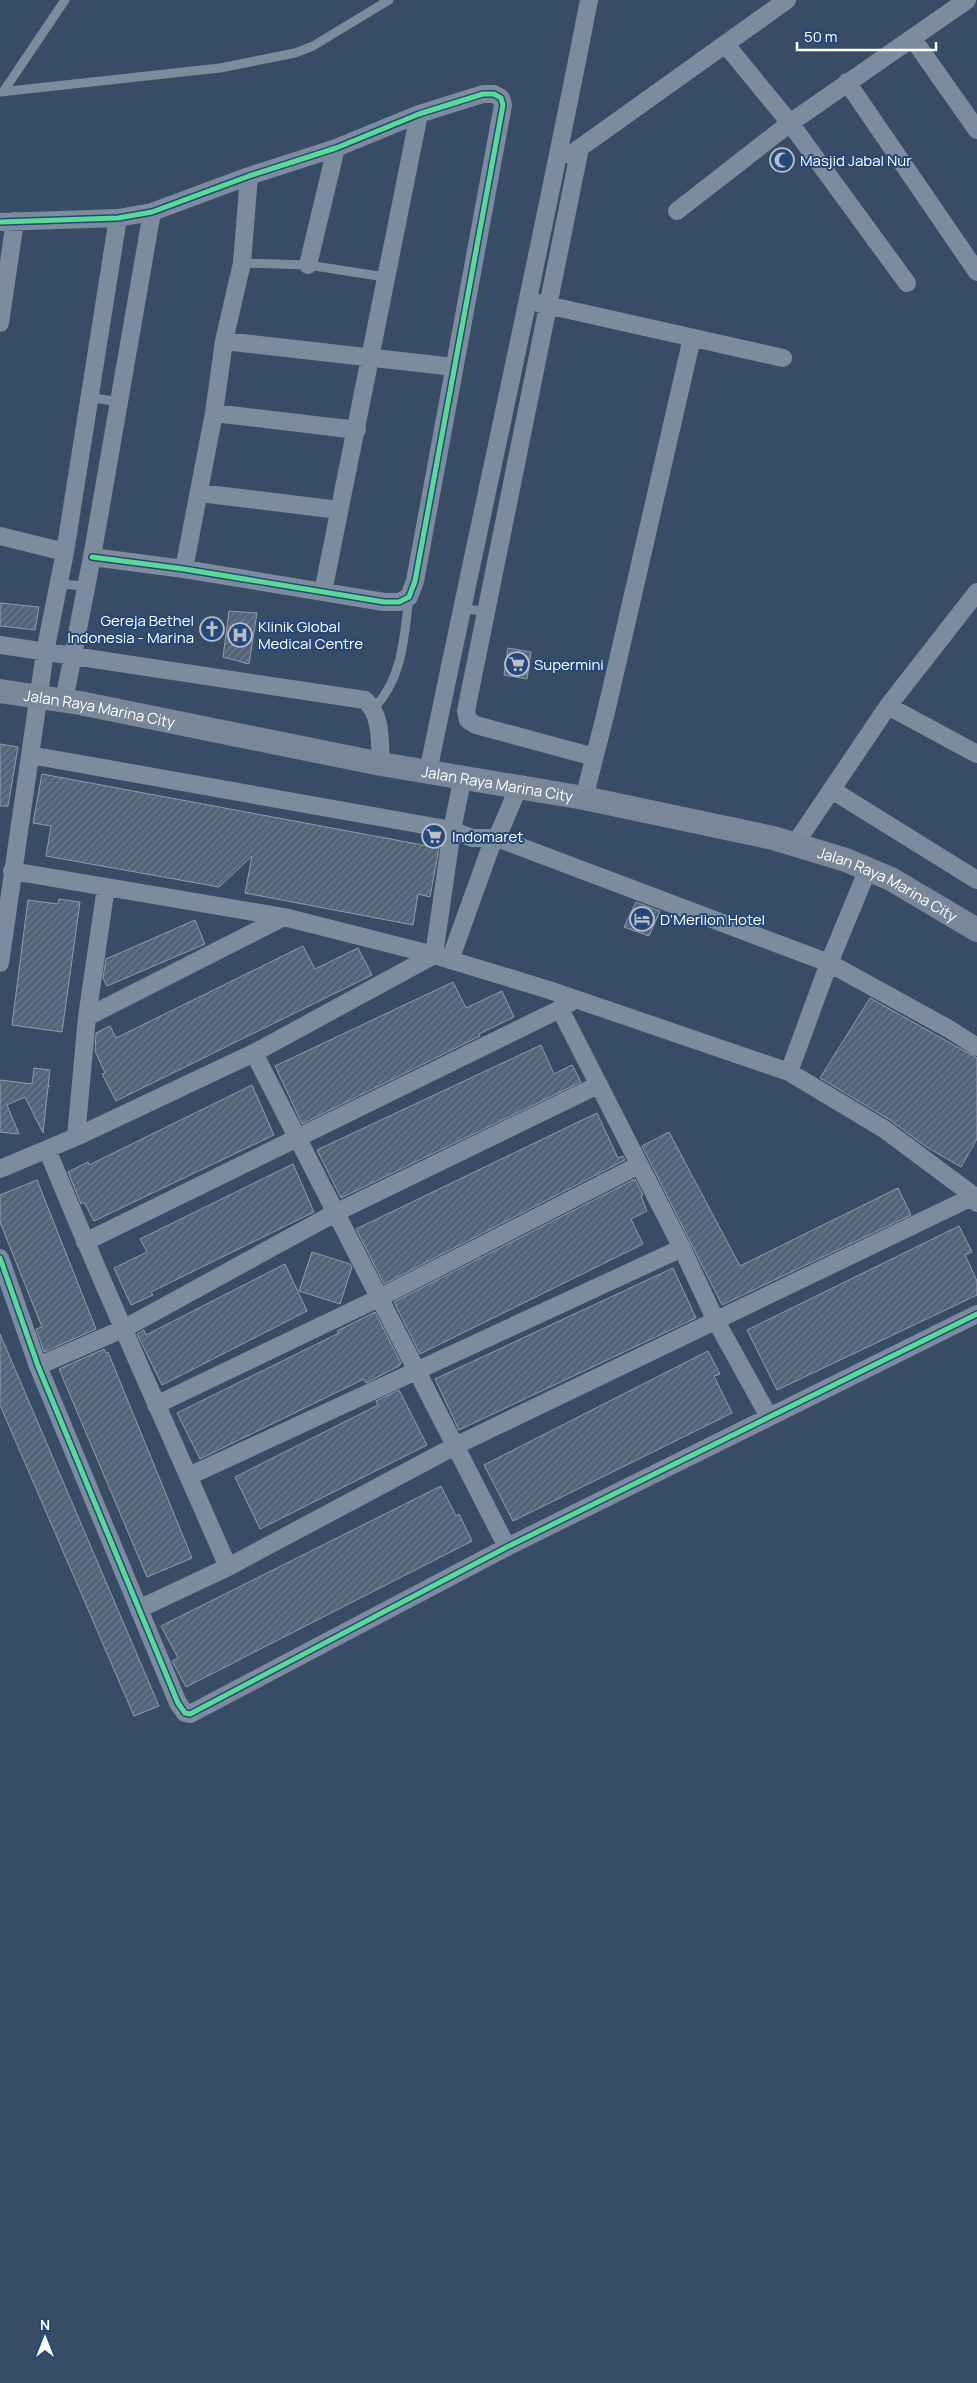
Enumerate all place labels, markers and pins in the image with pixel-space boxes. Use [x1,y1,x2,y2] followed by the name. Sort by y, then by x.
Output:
[769,147,795,173] mosque icon: Masjid Jabal Nur
[800,150,912,171] place label: Masjid Jabal Nur
[67,610,194,648] place label: Gereja Bethel Indonesia - Marina
[199,616,225,642] church icon: Gereja Bethel Indonesia - Marina
[258,616,363,654] place label: Klinik Global Medical Centre
[227,622,253,648] hospital icon: Klinik Global Medical Centre
[504,651,530,677] supermarket icon: Supermini
[534,654,604,675] place label: Supermini
[421,823,447,849] supermarket icon: Indomaret
[452,826,523,847] place label: Indomaret
[629,906,655,932] hotel icon: D'Merlion Hotel
[660,909,765,930] place label: D'Merlion Hotel

